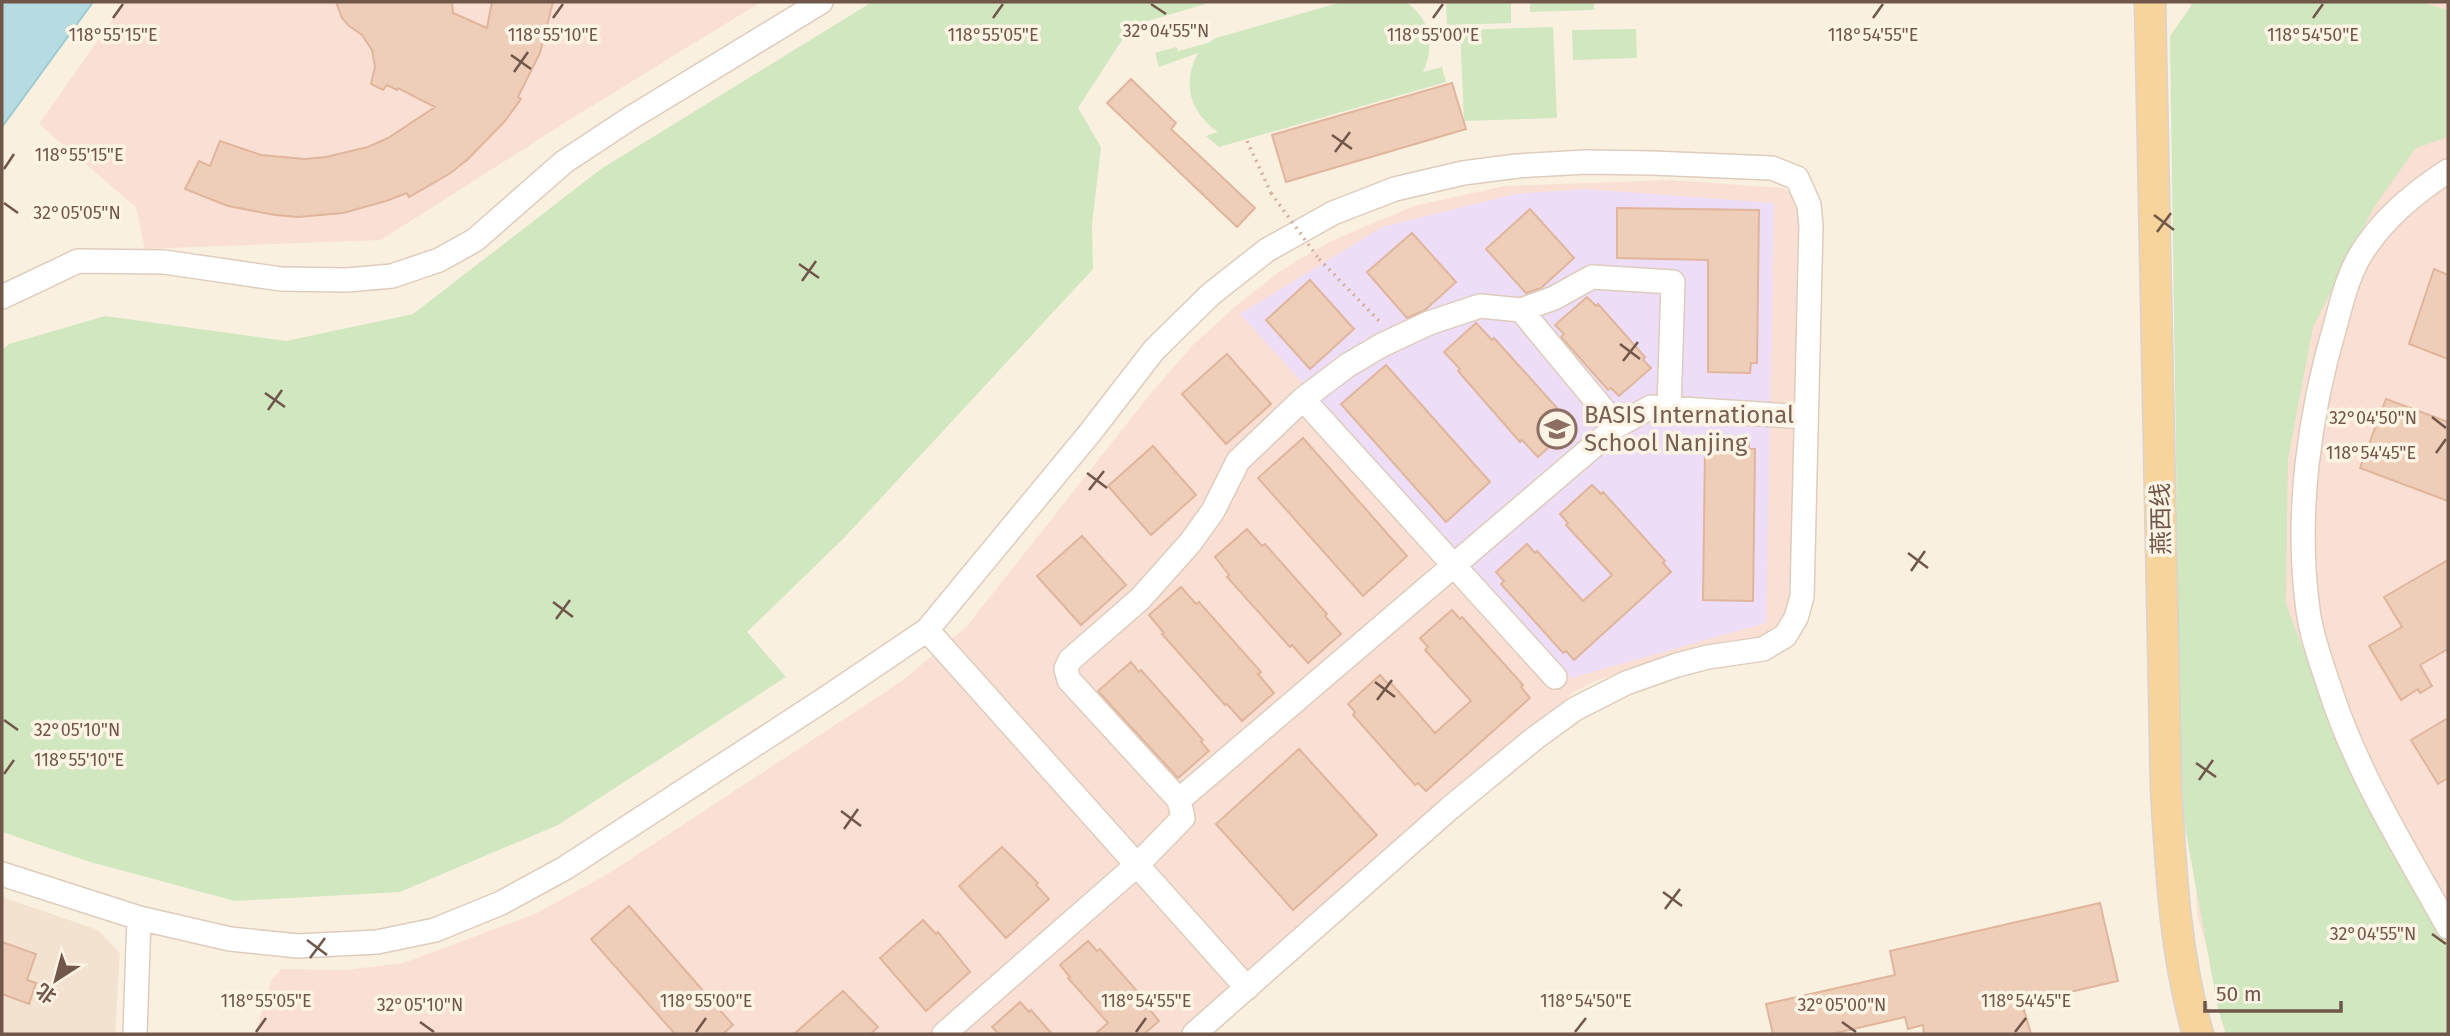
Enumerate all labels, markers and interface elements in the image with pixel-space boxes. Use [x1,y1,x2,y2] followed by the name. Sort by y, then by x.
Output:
[1123,20,1209,42] text: 32°04'55"N
[68,24,158,46] text: 118°55'15"E
[508,24,598,46] text: 118°55'10"E
[947,24,1039,46] text: 118°55'05"E
[1387,24,1479,46] text: 118°55'00"E
[1828,24,1918,46] text: 118°54'55"E
[2267,24,2359,46] text: 118°54'50"E
[34,144,124,166] text: 118°55'15"E
[33,202,121,224] text: 32°05'05"N
[1584,401,1794,457] place label: BASIS International School Nanjing
[2329,407,2417,429] text: 32°04'50"N
[1536,408,1578,450] school or university icon: BASIS International School Nanjing
[2326,442,2416,464] text: 118°54'45"E
[2146,483,2176,555] street label: 燕西线
[34,719,120,741] text: 32°05'10"N
[34,749,124,771] text: 118°55'10"E
[2330,923,2416,945] text: 32°04'55"N
[21,945,91,1015] north arrow
[2205,970,2342,1014] scale bar
[32,978,61,1008] text: 北
[2216,981,2262,1007] text: 50 m
[220,990,312,1012] text: 118°55'05"E
[660,990,752,1012] text: 118°55'00"E
[1101,990,1191,1012] text: 118°54'55"E
[1540,990,1632,1012] text: 118°54'50"E
[1981,990,2071,1012] text: 118°54'45"E
[377,994,463,1016] text: 32°05'10"N
[1798,994,1886,1016] text: 32°05'00"N

